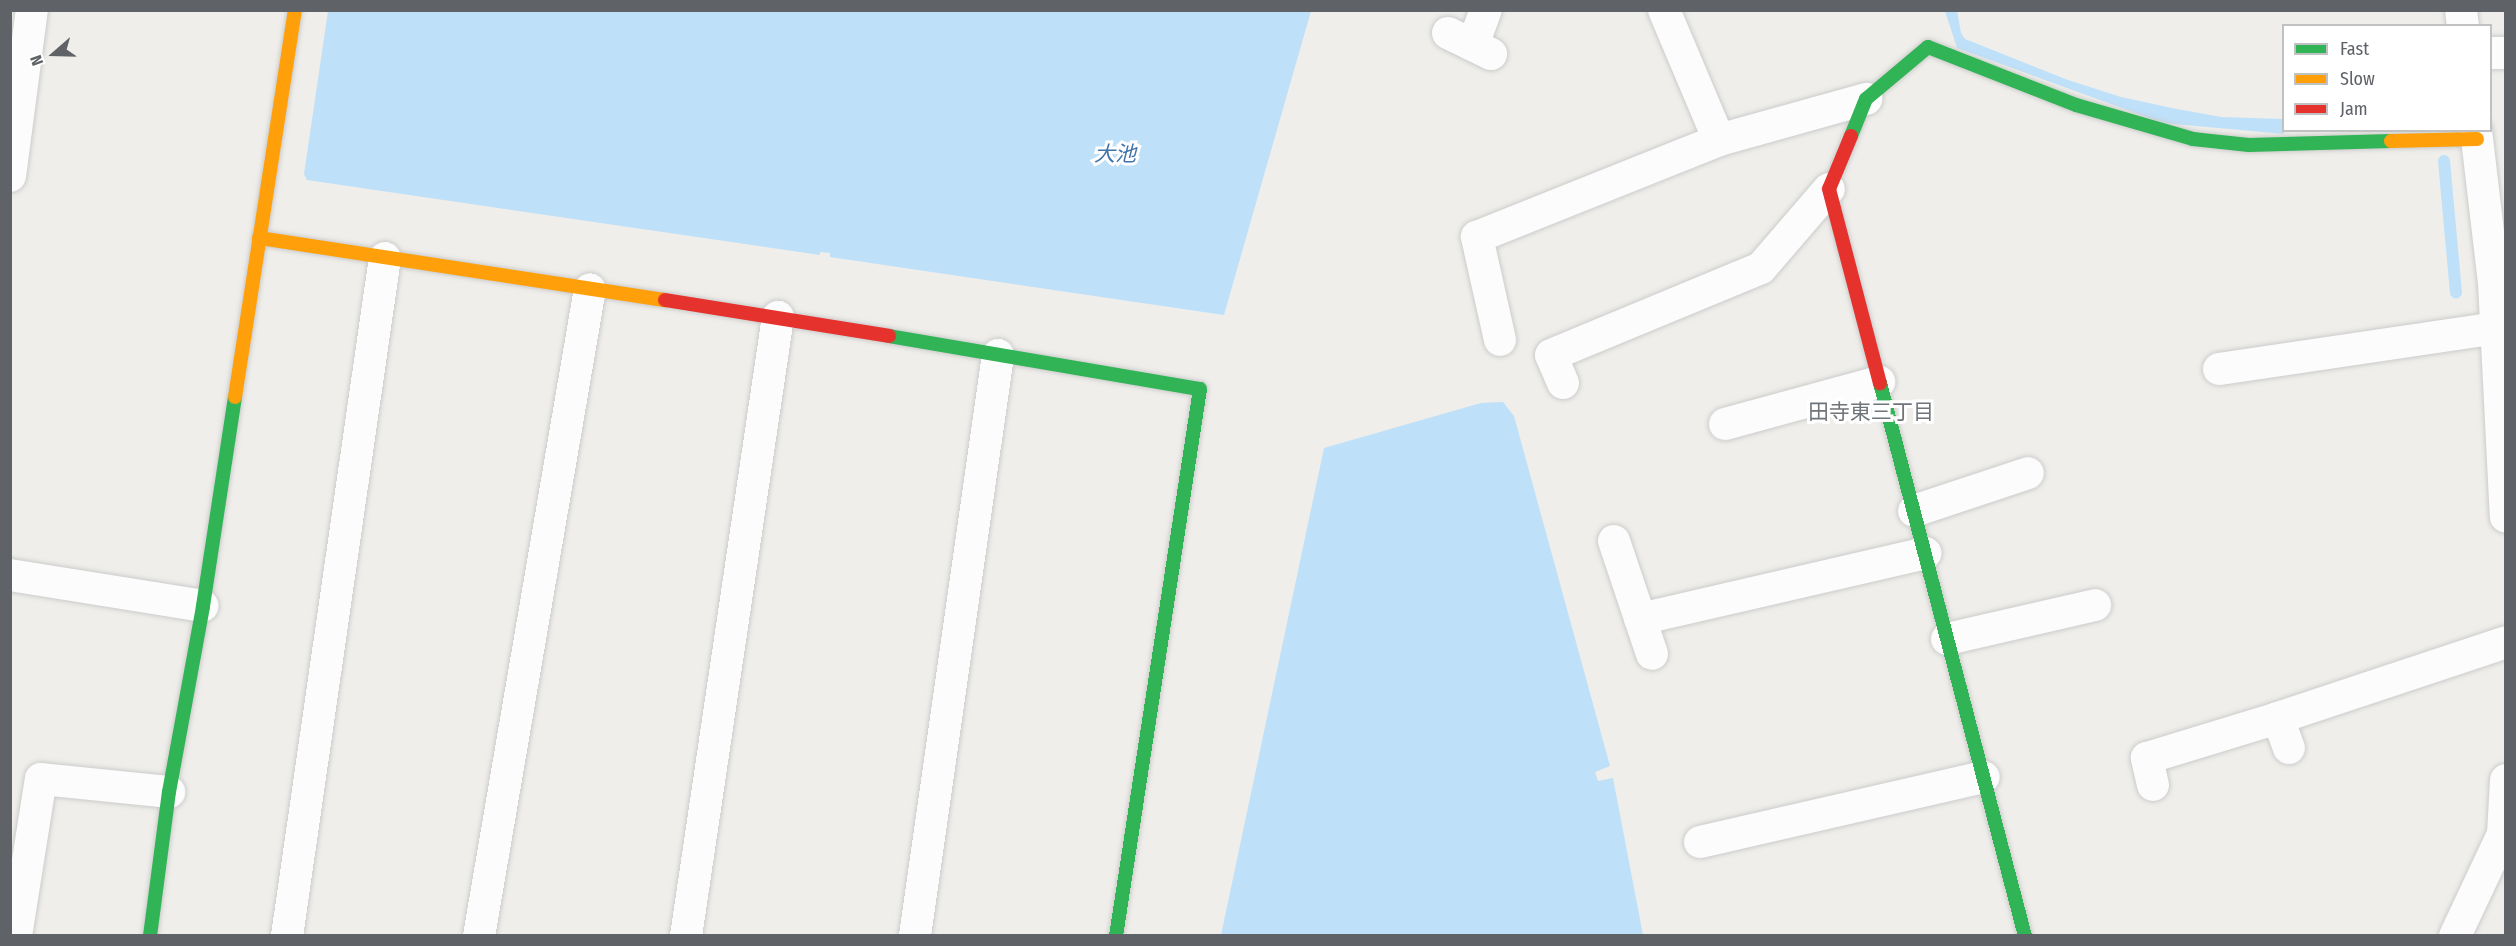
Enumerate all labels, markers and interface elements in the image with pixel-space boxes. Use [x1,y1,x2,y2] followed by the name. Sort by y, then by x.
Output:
[24,24,84,84] north arrow
[2282,24,2492,132] legend
[2340,38,2369,60] text: Fast
[26,53,47,68] text: N
[2340,68,2375,90] text: Slow
[2340,98,2368,120] text: Jam
[1094,141,1136,167] water label: 大池
[1808,399,1934,425] district label: 田寺東三丁目

